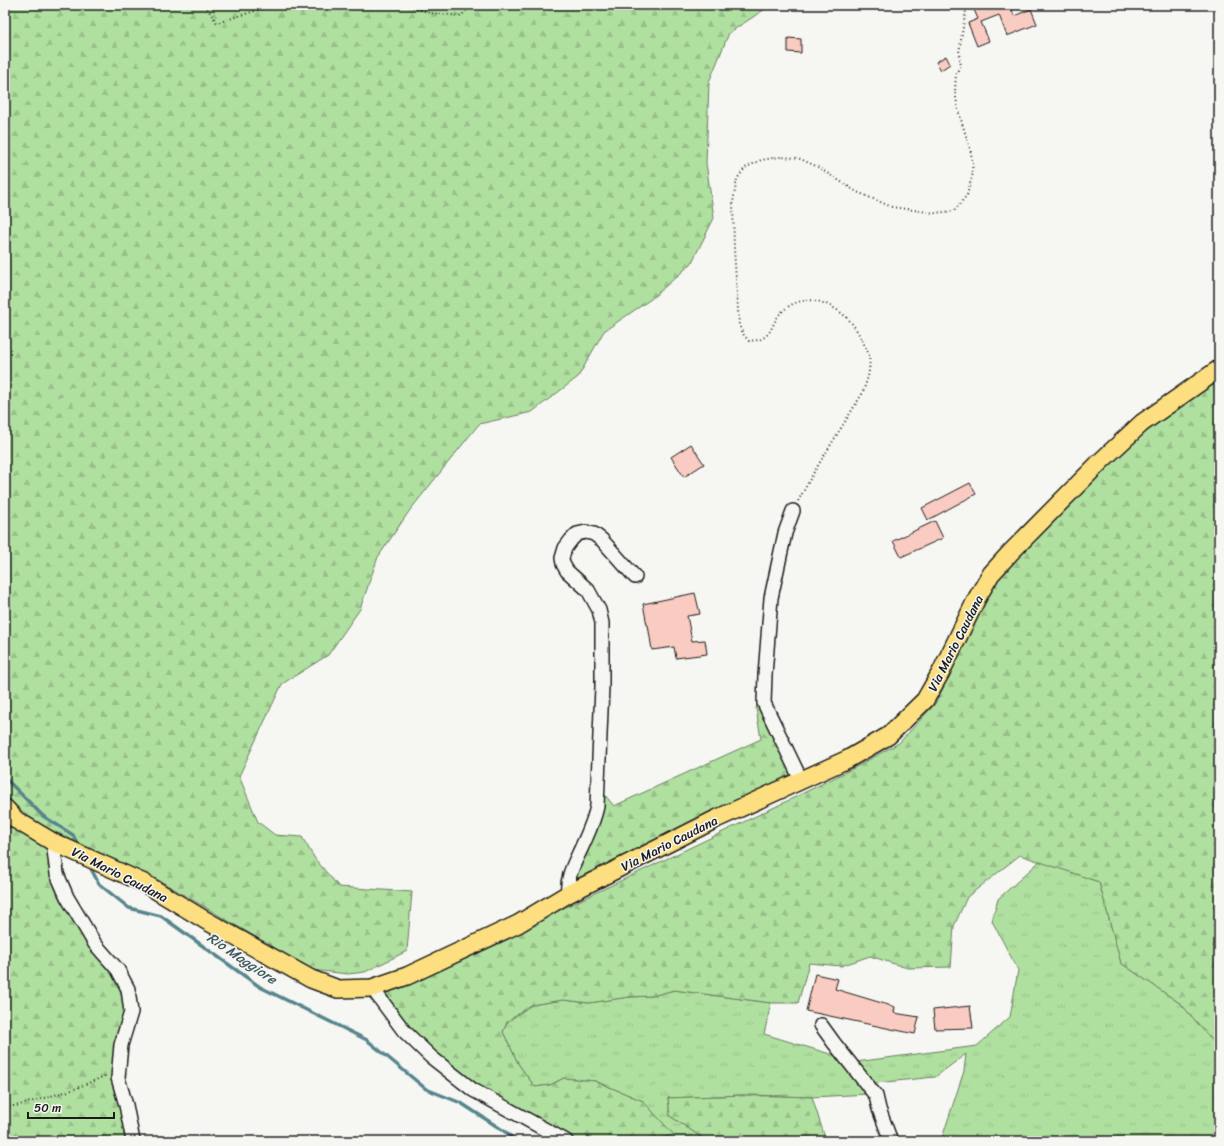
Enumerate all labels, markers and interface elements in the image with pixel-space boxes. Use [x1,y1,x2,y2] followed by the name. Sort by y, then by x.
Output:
[921,590,990,696] street label: Via Mario Caudana
[617,809,722,878] street label: Via Mario Caudana
[67,840,173,909] street label: Via Mario Caudana
[202,926,283,992] water label: Rio Maggiore
[28,1094,114,1120] scale bar
[34,1097,61,1119] text: 50 m

